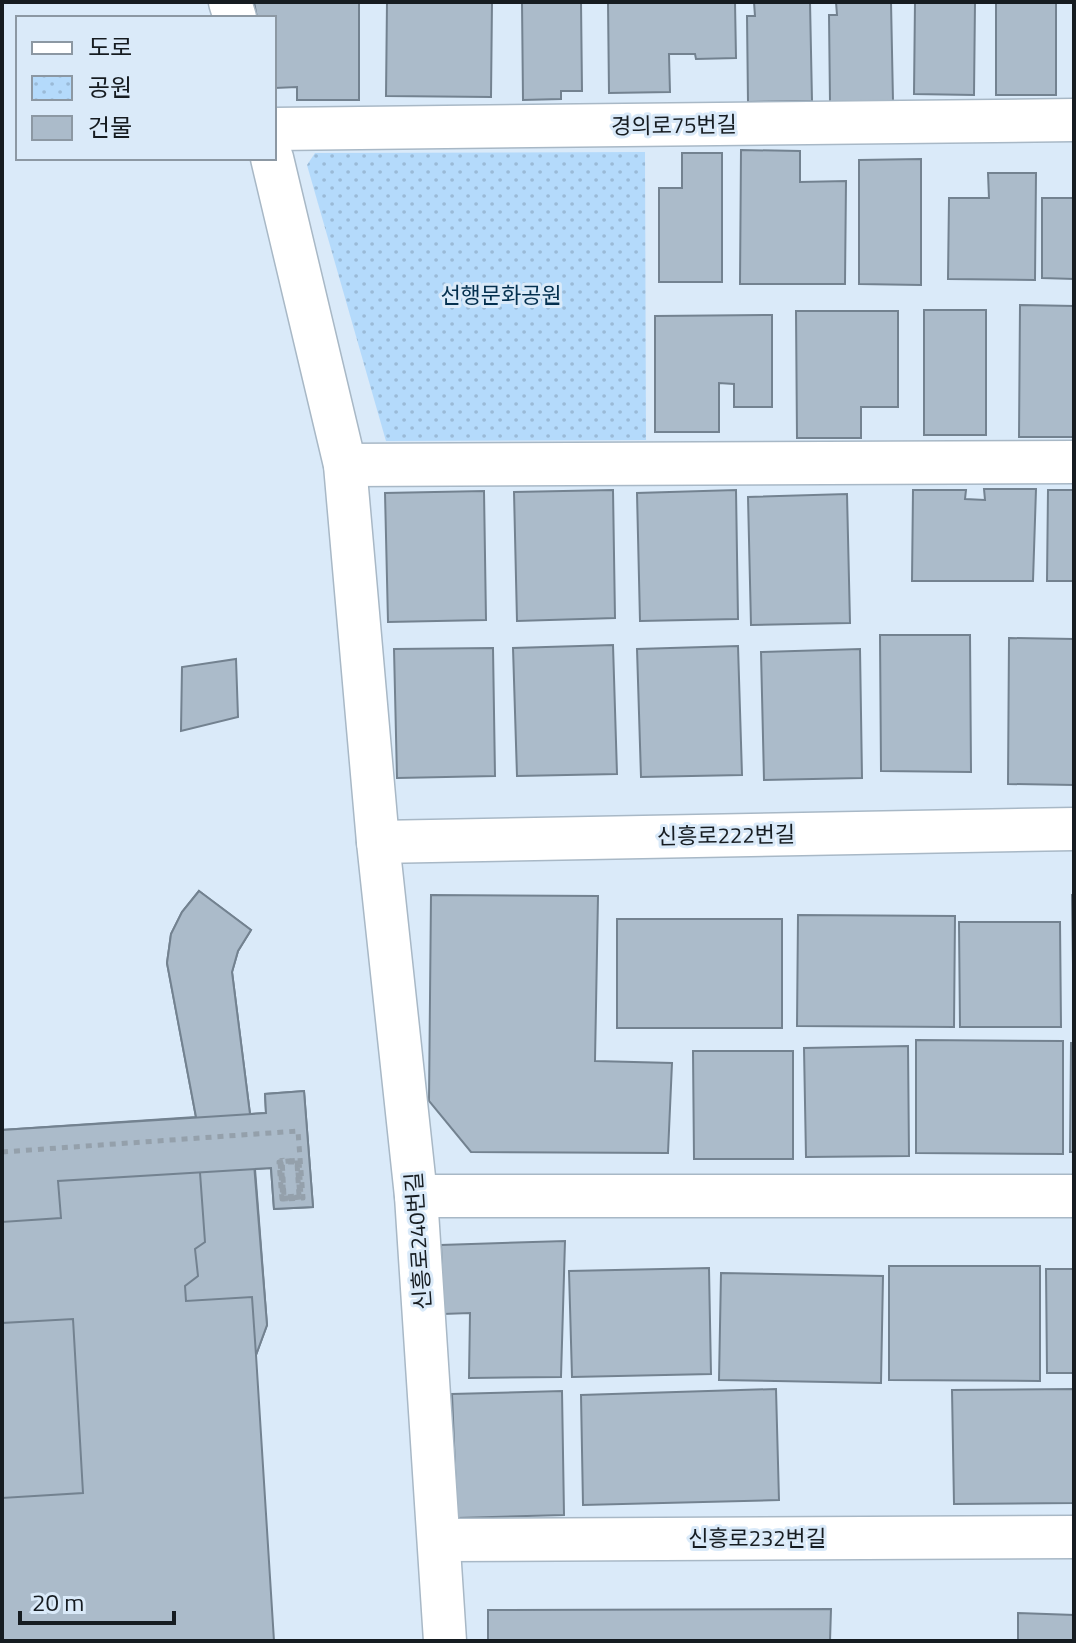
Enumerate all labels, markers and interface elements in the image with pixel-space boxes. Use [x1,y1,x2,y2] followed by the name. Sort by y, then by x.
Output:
[16,16,276,160] legend
[88,29,132,65] text: 도로
[88,69,132,105] text: 공원
[611,107,737,143] street label: 경의로75번길
[88,109,132,145] text: 건물
[440,278,562,312] park label: 선행문화공원
[657,817,795,853] street label: 신흥로222번길
[396,1171,440,1311] street label: 신흥로240번길
[688,1521,826,1555] street label: 신흥로232번길
[20,1575,174,1625] scale bar
[32,1584,84,1620] text: 20 m

